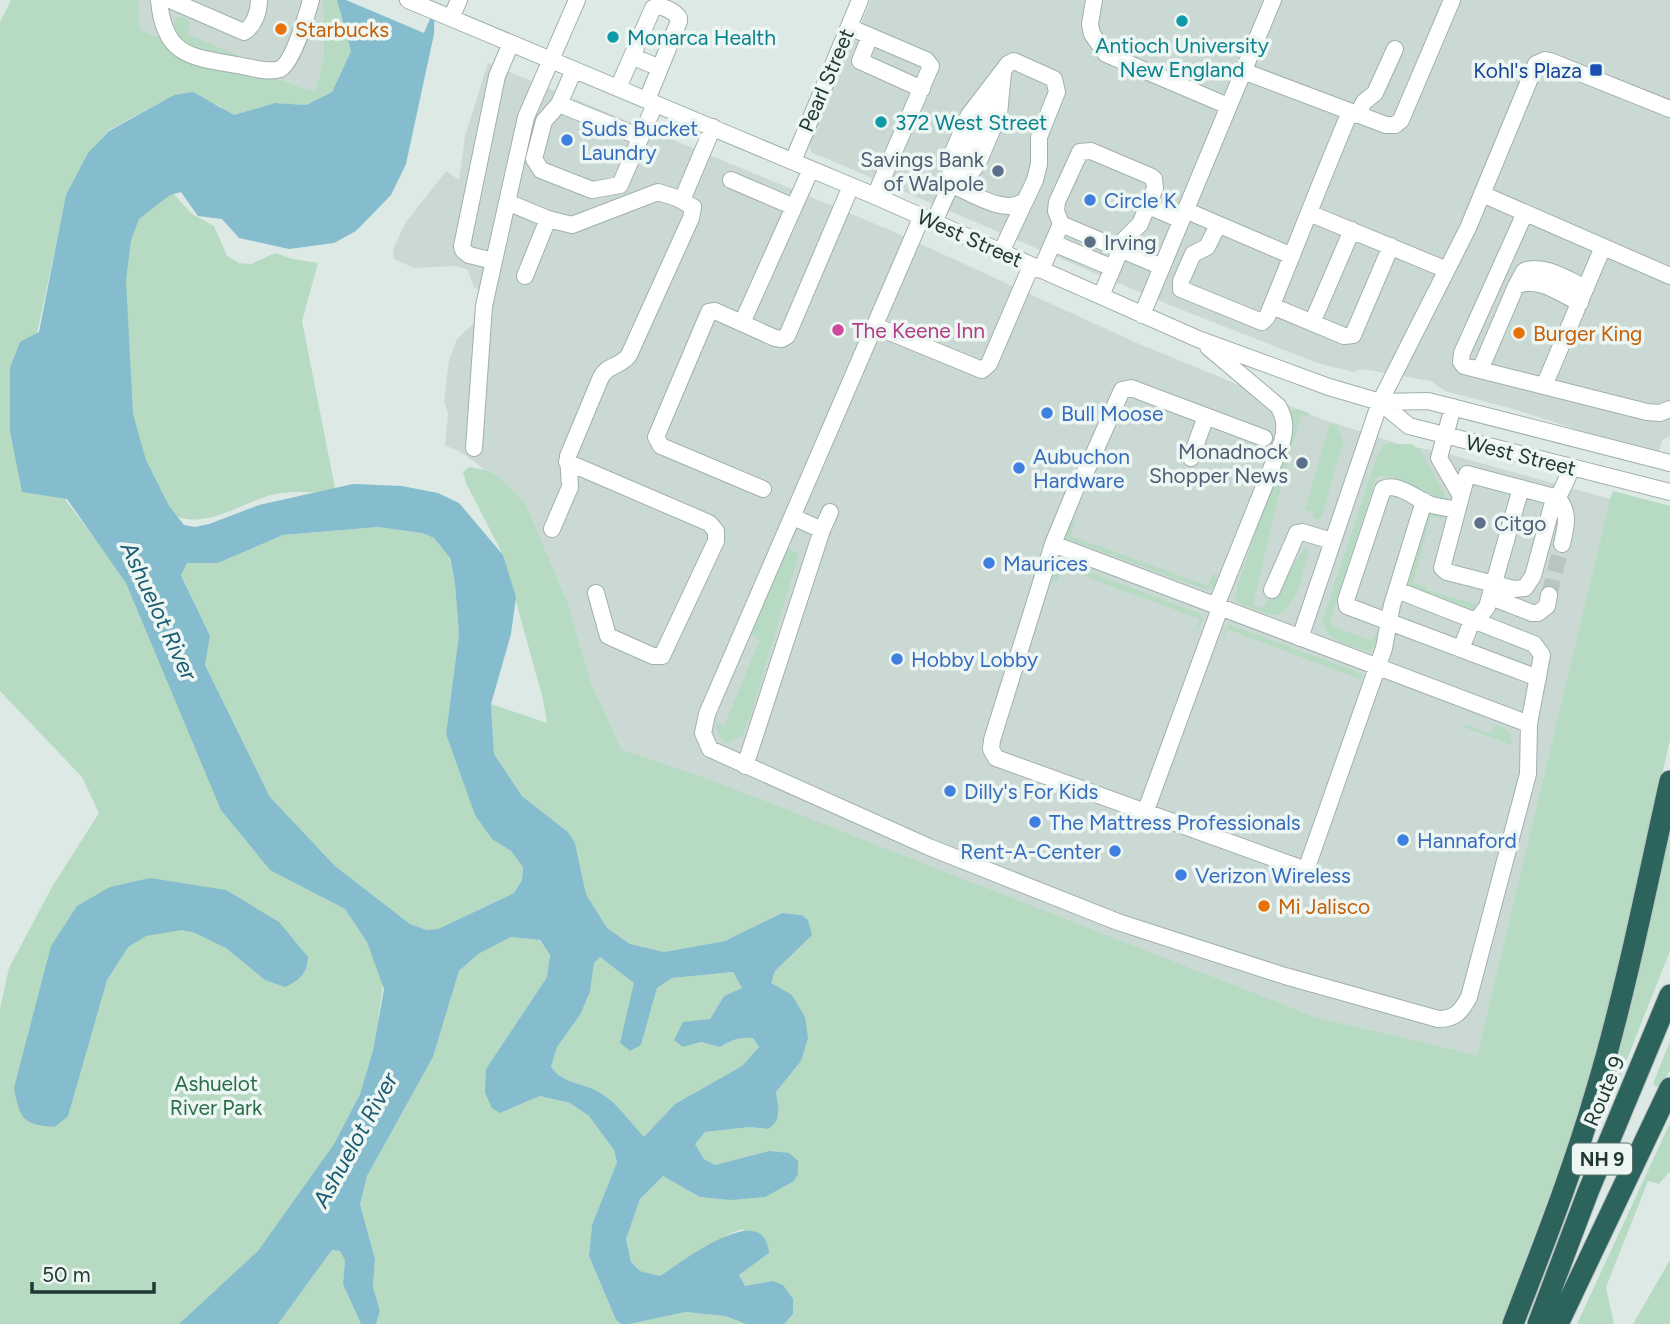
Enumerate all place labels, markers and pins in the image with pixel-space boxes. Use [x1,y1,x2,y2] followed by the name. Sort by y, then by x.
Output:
[1174,13,1190,29] marker: Antioch University New England
[295,17,389,42] place label: Starbucks
[273,21,289,37] marker: Starbucks
[627,25,776,50] place label: Monarca Health
[605,29,621,45] marker: Monarca Health
[1095,33,1269,82] place label: Antioch University New England
[1473,58,1582,83] place label: Kohl's Plaza
[1588,62,1604,78] marker: Kohl's Plaza
[895,110,1047,135] place label: 372 West Street
[873,114,889,130] marker: 372 West Street
[581,116,698,165] place label: Suds Bucket Laundry
[559,132,575,148] marker: Suds Bucket Laundry
[860,147,985,196] place label: Savings Bank of Walpole
[990,163,1006,179] marker: Savings Bank of Walpole
[1104,188,1177,213] place label: Circle K
[1082,192,1098,208] marker: Circle K
[1104,230,1157,255] place label: Irving
[1082,234,1098,250] marker: Irving
[852,318,985,343] place label: The Keene Inn
[1533,321,1642,346] place label: Burger King
[830,322,846,338] marker: The Keene Inn
[1511,325,1527,341] marker: Burger King
[1061,401,1163,426] place label: Bull Moose
[1039,405,1055,421] marker: Bull Moose
[1149,439,1289,488] place label: Monadnock Shopper News
[1033,444,1130,493] place label: Aubuchon Hardware
[1294,455,1310,471] marker: Monadnock Shopper News
[1011,460,1027,476] marker: Aubuchon Hardware
[1494,511,1546,536] place label: Citgo
[1472,515,1488,531] marker: Citgo
[1003,551,1088,576] place label: Maurices
[981,555,997,571] marker: Maurices
[911,647,1038,672] place label: Hobby Lobby
[889,651,905,667] marker: Hobby Lobby
[964,779,1098,804] place label: Dilly's For Kids
[942,783,958,799] marker: Dilly's For Kids
[1049,810,1301,835] place label: The Mattress Professionals
[1027,814,1043,830] marker: The Mattress Professionals
[1417,828,1517,853] place label: Hannaford
[1395,832,1411,848] marker: Hannaford
[960,839,1101,864] place label: Rent-A-Center
[1107,843,1123,859] marker: Rent-A-Center
[1195,863,1351,888] place label: Verizon Wireless
[1173,867,1189,883] marker: Verizon Wireless
[1278,894,1370,919] place label: Mi Jalisco
[1256,898,1272,914] marker: Mi Jalisco

